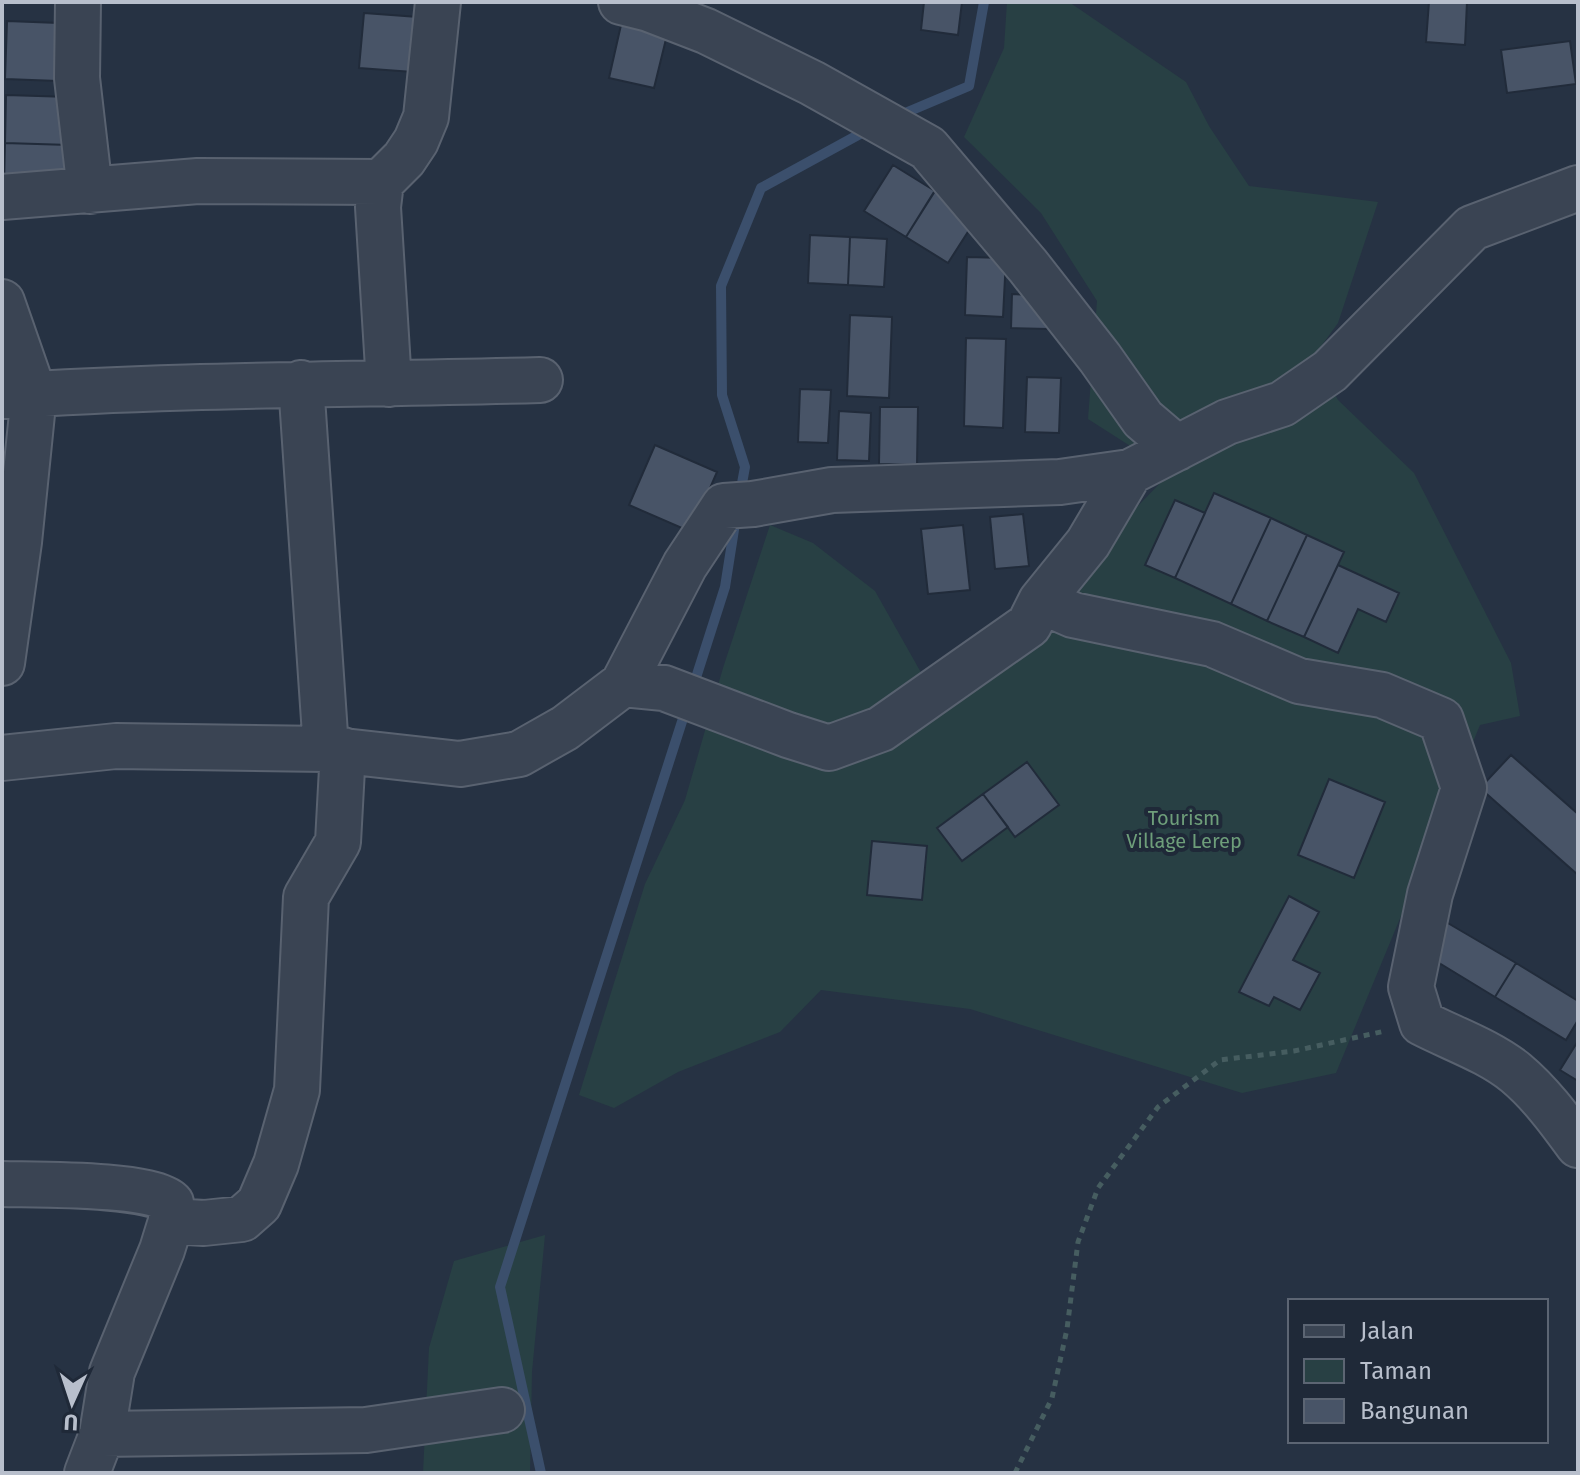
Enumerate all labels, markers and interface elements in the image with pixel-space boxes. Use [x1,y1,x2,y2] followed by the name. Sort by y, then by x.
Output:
[1126,806,1242,853] park label: Tourism Village Lerep
[1288,1299,1548,1443] legend
[1360,1317,1414,1345] text: Jalan
[1360,1357,1432,1385] text: Taman
[32,1363,112,1443] north arrow
[1360,1397,1469,1425] text: Bangunan
[63,1409,79,1436] text: U

